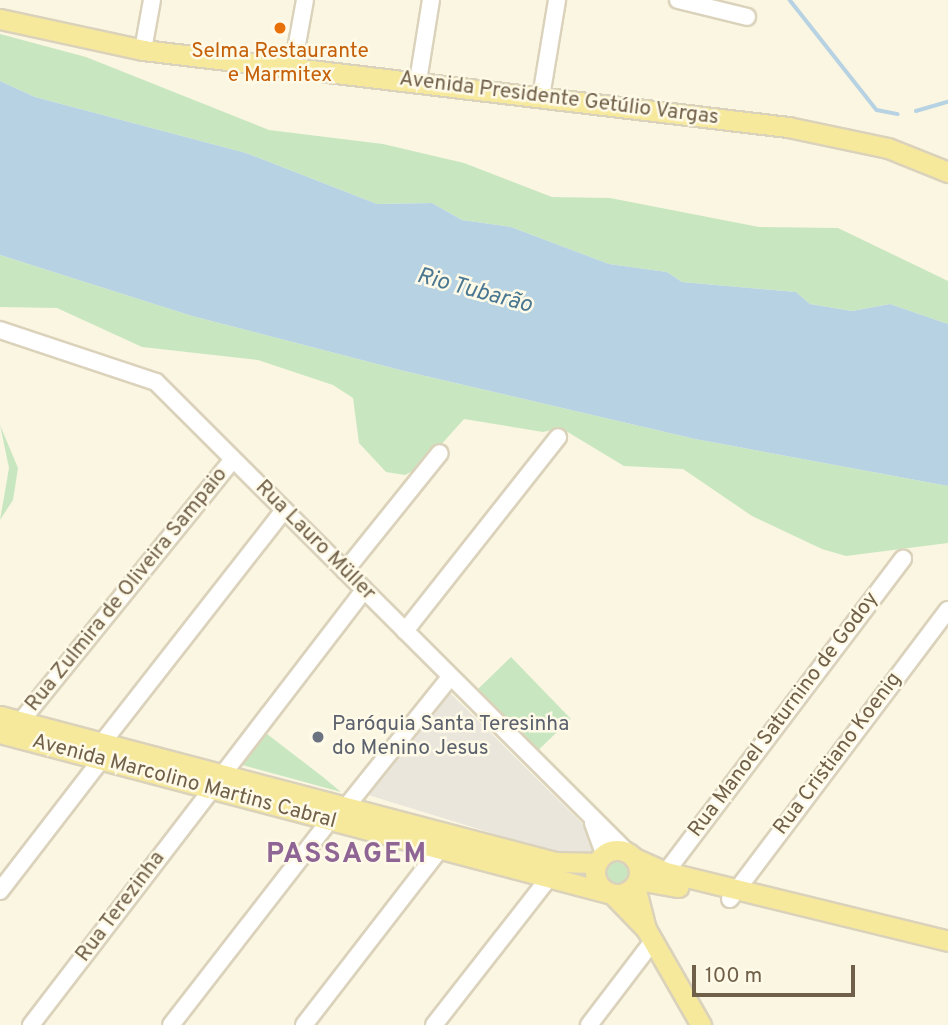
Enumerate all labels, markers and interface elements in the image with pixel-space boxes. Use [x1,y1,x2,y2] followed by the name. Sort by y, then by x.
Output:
[272,20,288,36] marker: Selma Restaurante e Marmitex
[191,39,369,89] place label: Selma Restaurante e Marmitex
[397,67,721,131] street label: Avenida Presidente Getúlio Vargas
[413,263,535,321] water label: Rio Tubarão
[21,463,233,717] street label: Rua Zulmira de Oliveira Sampaio
[250,476,380,606] street label: Rua Lauro Müller
[683,587,885,843] street label: Rua Manoel Saturnino de Godoy
[769,668,907,840] street label: Rua Cristiano Koenig
[332,712,570,762] place label: Paróquia Santa Teresinha do Menino Jesus
[29,729,339,835] street label: Avenida Marcolino Martins Cabral
[310,729,326,745] marker: Paróquia Santa Teresinha do Menino Jesus
[267,838,427,872] district label: PASSAGEM
[71,846,171,968] street label: Rua Terezinha
[696,951,859,995] scale bar
[705,963,762,990] text: 100 m

